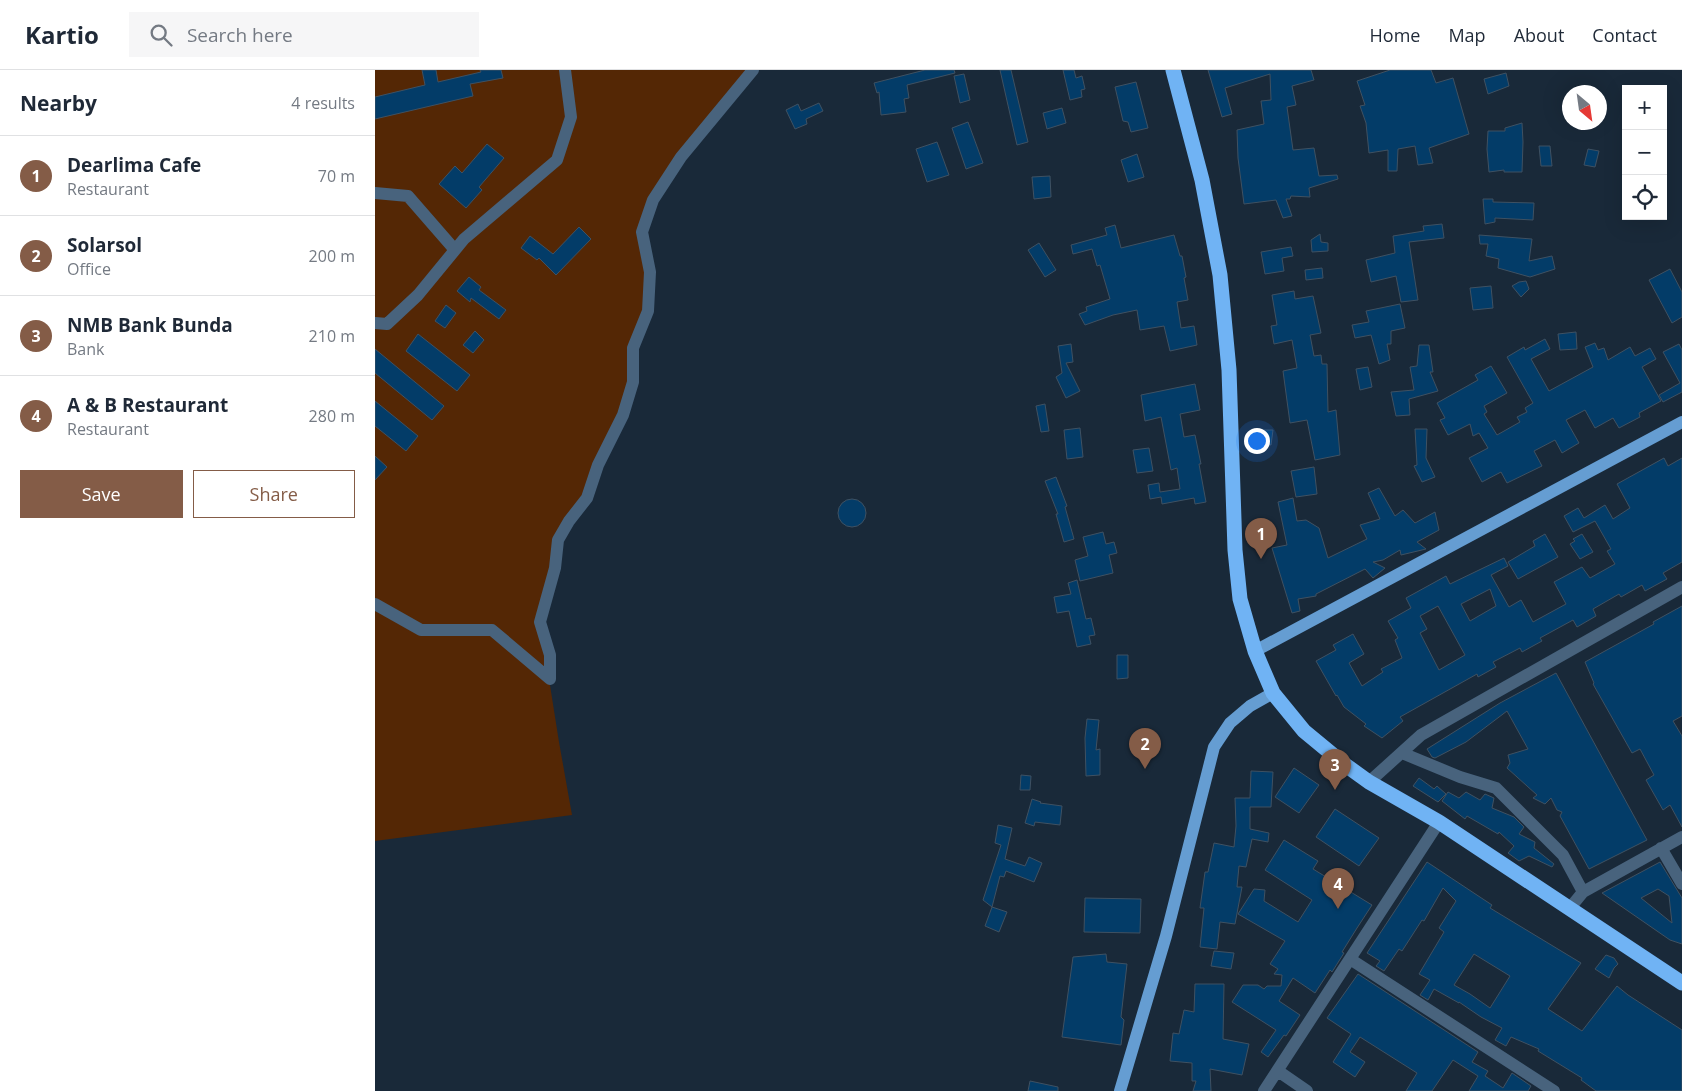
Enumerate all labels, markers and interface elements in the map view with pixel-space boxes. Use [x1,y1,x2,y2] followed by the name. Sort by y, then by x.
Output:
[129,12,479,57] search box
[25,18,99,51] text: Kartio
[147,21,175,49] icon: search
[187,22,293,48] text: Search here
[1370,23,1420,47] text: Home
[1448,23,1486,47] text: Map
[1514,23,1564,47] text: About
[1592,23,1657,47] text: Contact
[1562,85,1607,130] north arrow
[1622,85,1667,220] map controls
[1622,85,1667,130] button: +
[20,89,97,117] text: Nearby
[291,92,355,114] text: 4 results
[1622,130,1667,175] button: −
[67,152,201,178] text: Dearlima Cafe
[31,165,41,187] text: 1
[318,165,355,187] text: 70 m
[1622,175,1667,220] button: locate
[67,178,149,200] text: Restaurant
[67,232,142,258] text: Solarsol
[31,245,41,267] text: 2
[309,245,355,267] text: 200 m
[67,258,111,280] text: Office
[67,312,233,338] text: NMB Bank Bunda
[31,325,41,347] text: 3
[309,325,355,347] text: 210 m
[67,338,104,360] text: Bank
[67,392,228,418] text: A & B Restaurant
[31,405,41,427] text: 4
[309,405,355,427] text: 280 m
[67,418,149,440] text: Restaurant
[1244,428,1270,454] your location
[20,470,183,518] button: Save
[193,470,355,518] button: Share
[1245,518,1277,559] pin: 1
[1129,728,1161,769] pin: 2
[1319,749,1351,790] pin: 3
[1322,868,1354,909] pin: 4

